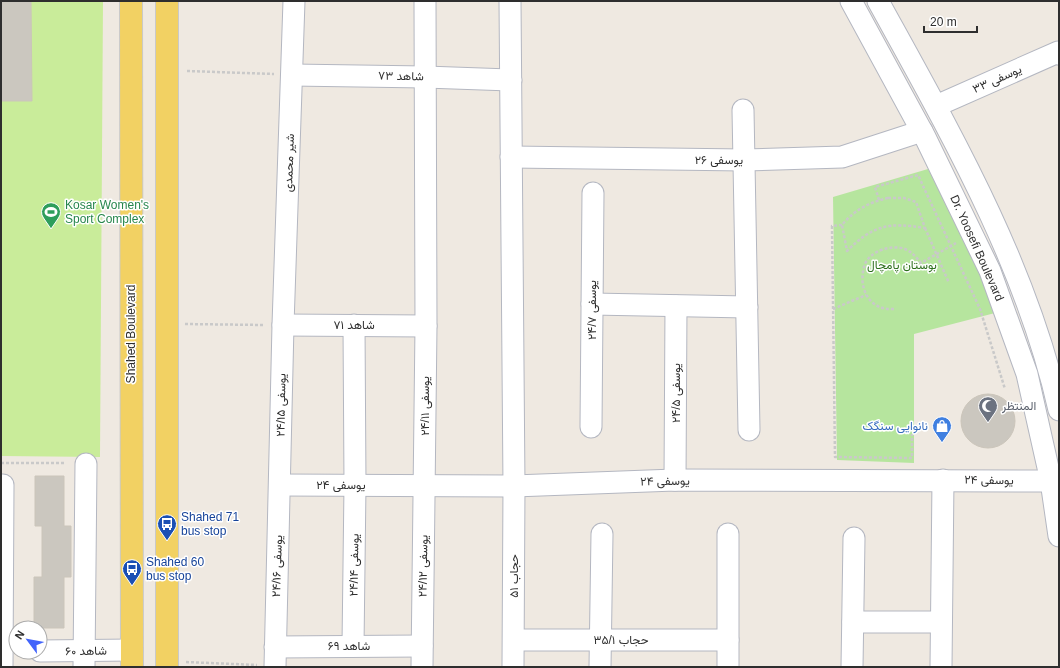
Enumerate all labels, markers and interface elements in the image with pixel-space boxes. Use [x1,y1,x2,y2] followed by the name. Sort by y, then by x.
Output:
[924,8,977,34] scale bar
[930,15,957,29] text: 20 m
[970,62,1024,97] street label: یوسفی ۳۳
[378,69,424,83] street label: شاهد ۷۳
[281,134,298,193] street label: شیر محمدی
[695,153,743,168] street label: یوسفی ۲۶
[947,193,1007,303] street label: Dr. Yoosefi Boulevard
[65,198,149,226] place label: Kosar Women's Sport Complex
[40,201,62,229] sports icon: Kosar Women's Sport Complex
[867,258,937,273] park label: بوستان پامچال
[585,280,600,340] street label: یوسفی ۲۴/۷
[124,285,138,383] street label: Shahed Boulevard
[333,318,375,332] street label: شاهد ۷۱
[669,363,684,423] street label: یوسفی ۲۴/۵
[273,373,290,437] street label: یوسفی ۲۴/۱۵
[418,376,433,436] street label: یوسفی ۲۴/۱۱
[977,395,999,423] mosque icon: المنتظر
[1001,399,1036,414] place label: المنتظر
[931,415,953,443] shop icon: نانوایی سنگک
[862,419,928,434] place label: نانوایی سنگک
[964,473,1014,488] street label: یوسفی ۲۴
[640,474,690,489] street label: یوسفی ۲۴
[316,478,366,493] street label: یوسفی ۲۴
[181,510,239,538] place label: Shahed 71 bus stop
[156,513,178,541] bus stop icon: Shahed 71 bus stop
[346,533,363,597] street label: یوسفی ۲۴/۱۴
[269,535,286,597] street label: یوسفی ۲۴/۱۶
[415,535,432,597] street label: یوسفی ۲۴/۱۲
[507,554,521,598] street label: حجاب ۵۱
[146,555,204,583] place label: Shahed 60 bus stop
[121,558,143,586] bus stop icon: Shahed 60 bus stop
[8,620,48,660] north arrow
[12,628,27,641] text: N
[594,633,648,647] street label: حجاب ۳۵/۱
[328,639,370,653] street label: شاهد ۶۹
[65,644,107,658] street label: شاهد ۶۰

